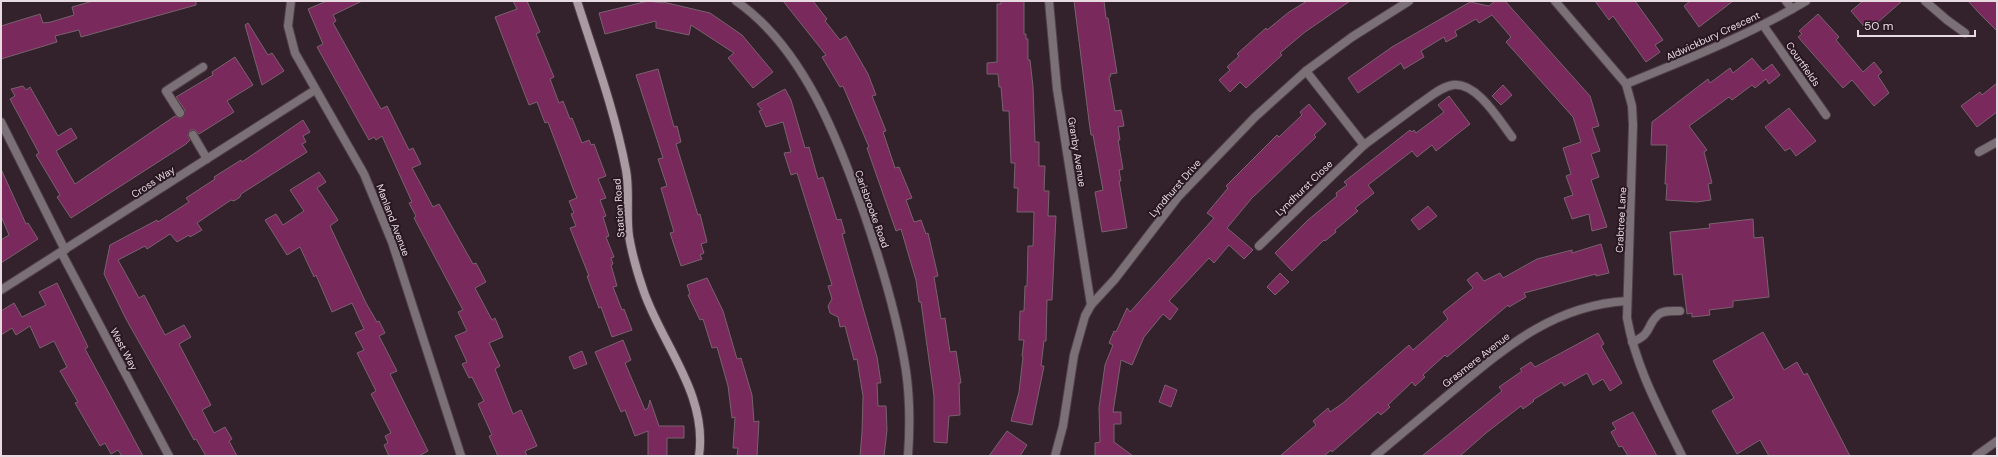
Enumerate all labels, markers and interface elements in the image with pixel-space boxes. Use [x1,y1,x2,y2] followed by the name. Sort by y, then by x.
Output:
[1664,8,1762,64] street label: Aldwickbury Crescent
[1858,12,1975,38] scale bar
[1864,18,1893,34] text: 50 m
[1783,39,1823,89] street label: Courtfields
[1065,116,1089,188] street label: Granby Avenue
[1146,156,1204,220] street label: Lyndhurst Drive
[1273,157,1336,219] street label: Lyndhurst Close
[129,163,178,201] street label: Cross Way
[852,168,892,250] street label: Carisbrooke Road
[610,178,628,238] street label: Station Road
[373,182,413,258] street label: Manland Avenue
[1613,186,1629,253] street label: Crabtree Lane
[107,326,141,373] street label: West Way
[1440,329,1513,390] street label: Grasmere Avenue

